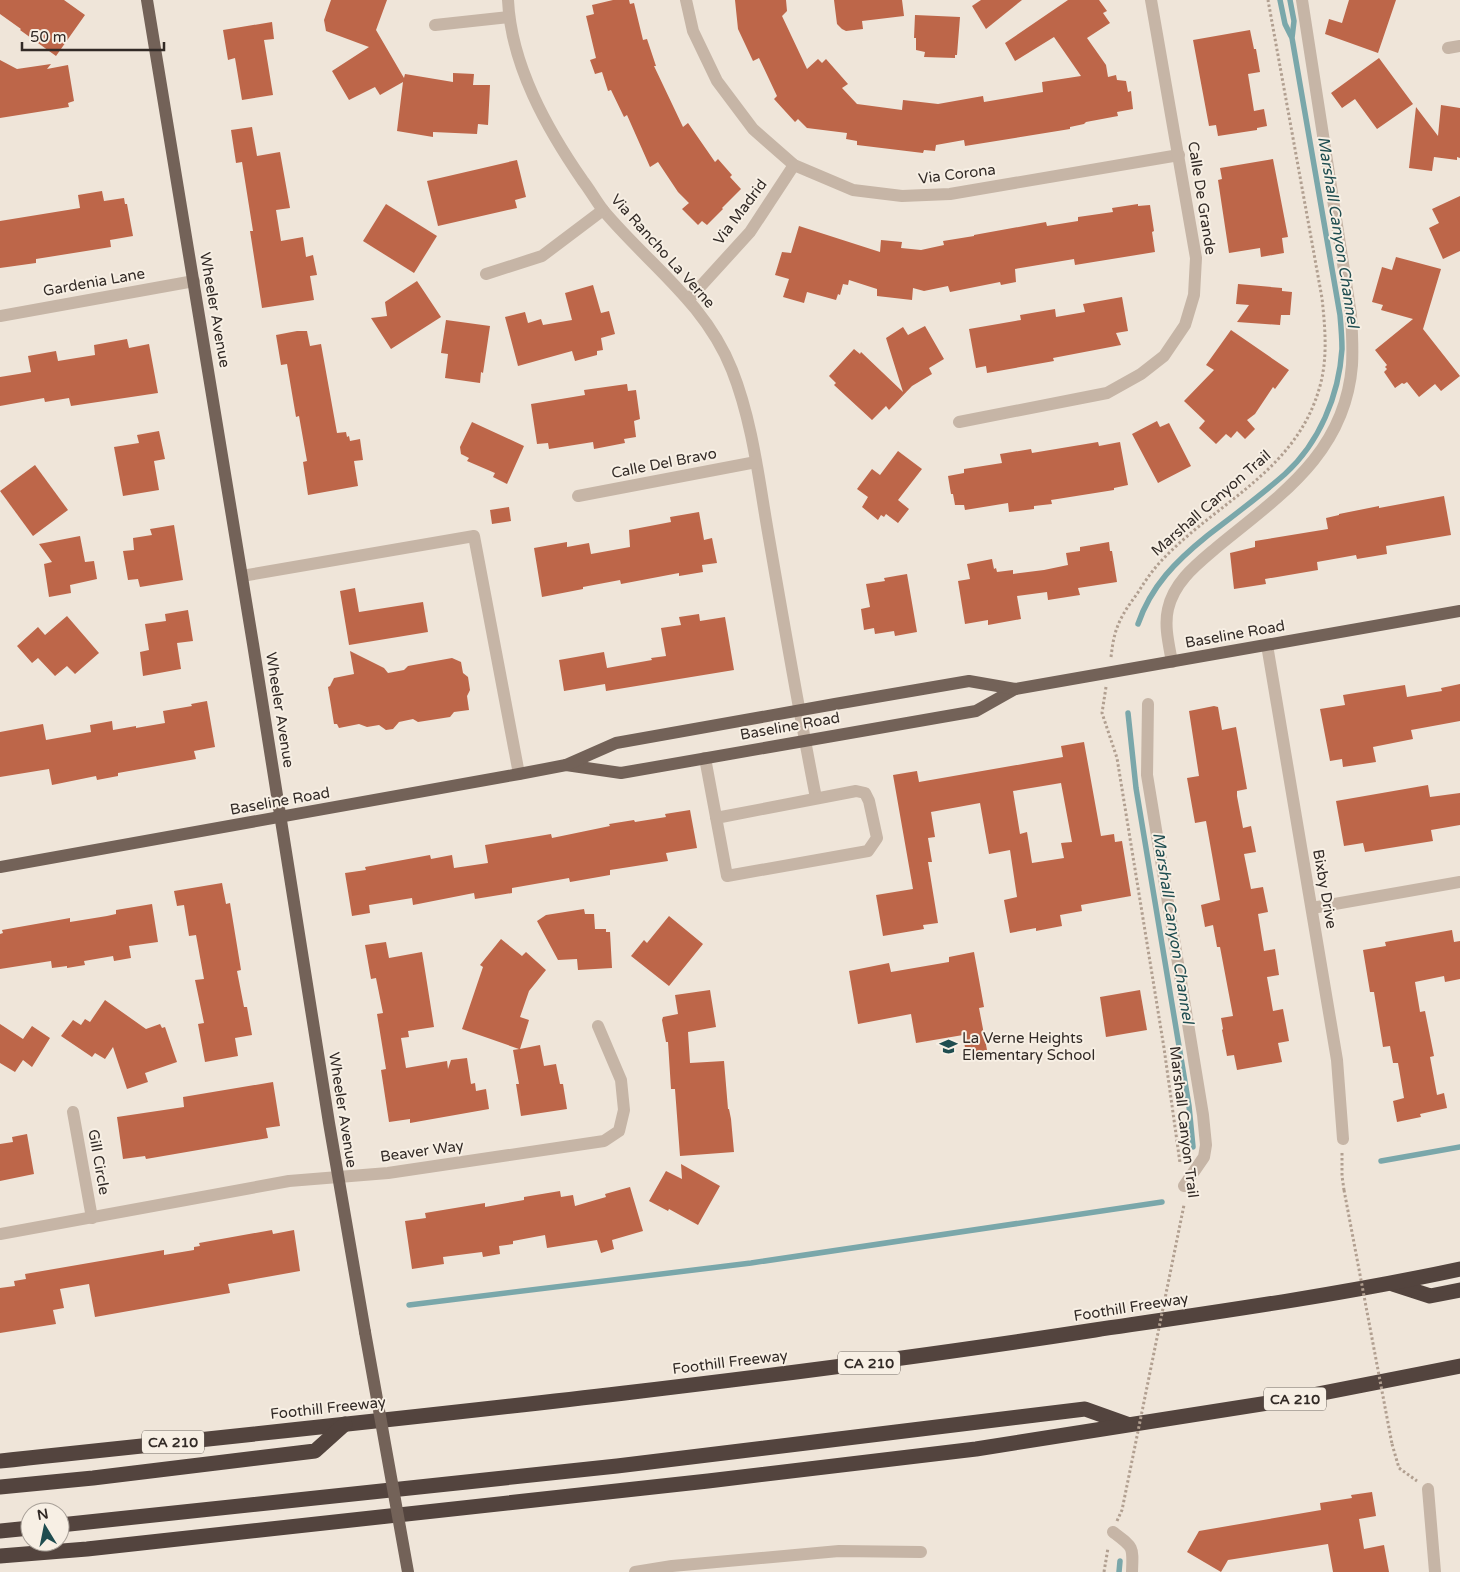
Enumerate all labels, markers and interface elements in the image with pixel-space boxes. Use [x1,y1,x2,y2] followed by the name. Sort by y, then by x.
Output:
[22,20,165,52] scale bar
[30,28,67,46] text: 50 m
[1313,135,1363,331] water label: Marshall Canyon Channel
[1184,140,1220,256] street label: Calle De Grande
[917,160,997,188] street label: Via Corona
[709,176,771,248] street label: Via Madrid
[607,190,719,312] street label: Via Rancho La Verne
[196,251,234,369] street label: Wheeler Avenue
[42,264,146,300] street label: Gardenia Lane
[610,444,718,482] street label: Calle Del Bravo
[1147,446,1275,560] street label: Marshall Canyon Trail
[1184,616,1286,652] street label: Baseline Road
[262,651,298,769] street label: Wheeler Avenue
[739,708,841,744] street label: Baseline Road
[229,783,331,819] street label: Baseline Road
[1148,831,1198,1027] water label: Marshall Canyon Channel
[1309,848,1341,930] street label: Bixby Drive
[962,1029,1095,1064] place label: La Verne Heights Elementary School
[938,1037,958,1057] school or university icon: La Verne Heights Elementary School
[1166,1045,1202,1199] street label: Marshall Canyon Trail
[325,1051,361,1169] street label: Wheeler Avenue
[84,1128,114,1196] street label: Gill Circle
[379,1136,465,1166] street label: Beaver Way
[1072,1289,1190,1325] street label: Foothill Freeway
[671,1346,789,1378] street label: Foothill Freeway
[838,1352,900,1375] road number: CA 210
[1264,1388,1326,1410] road number: CA 210
[269,1393,387,1423] street label: Foothill Freeway
[142,1430,204,1454] road number: CA 210
[20,1502,70,1552] north arrow
[36,1505,50,1524] text: N

